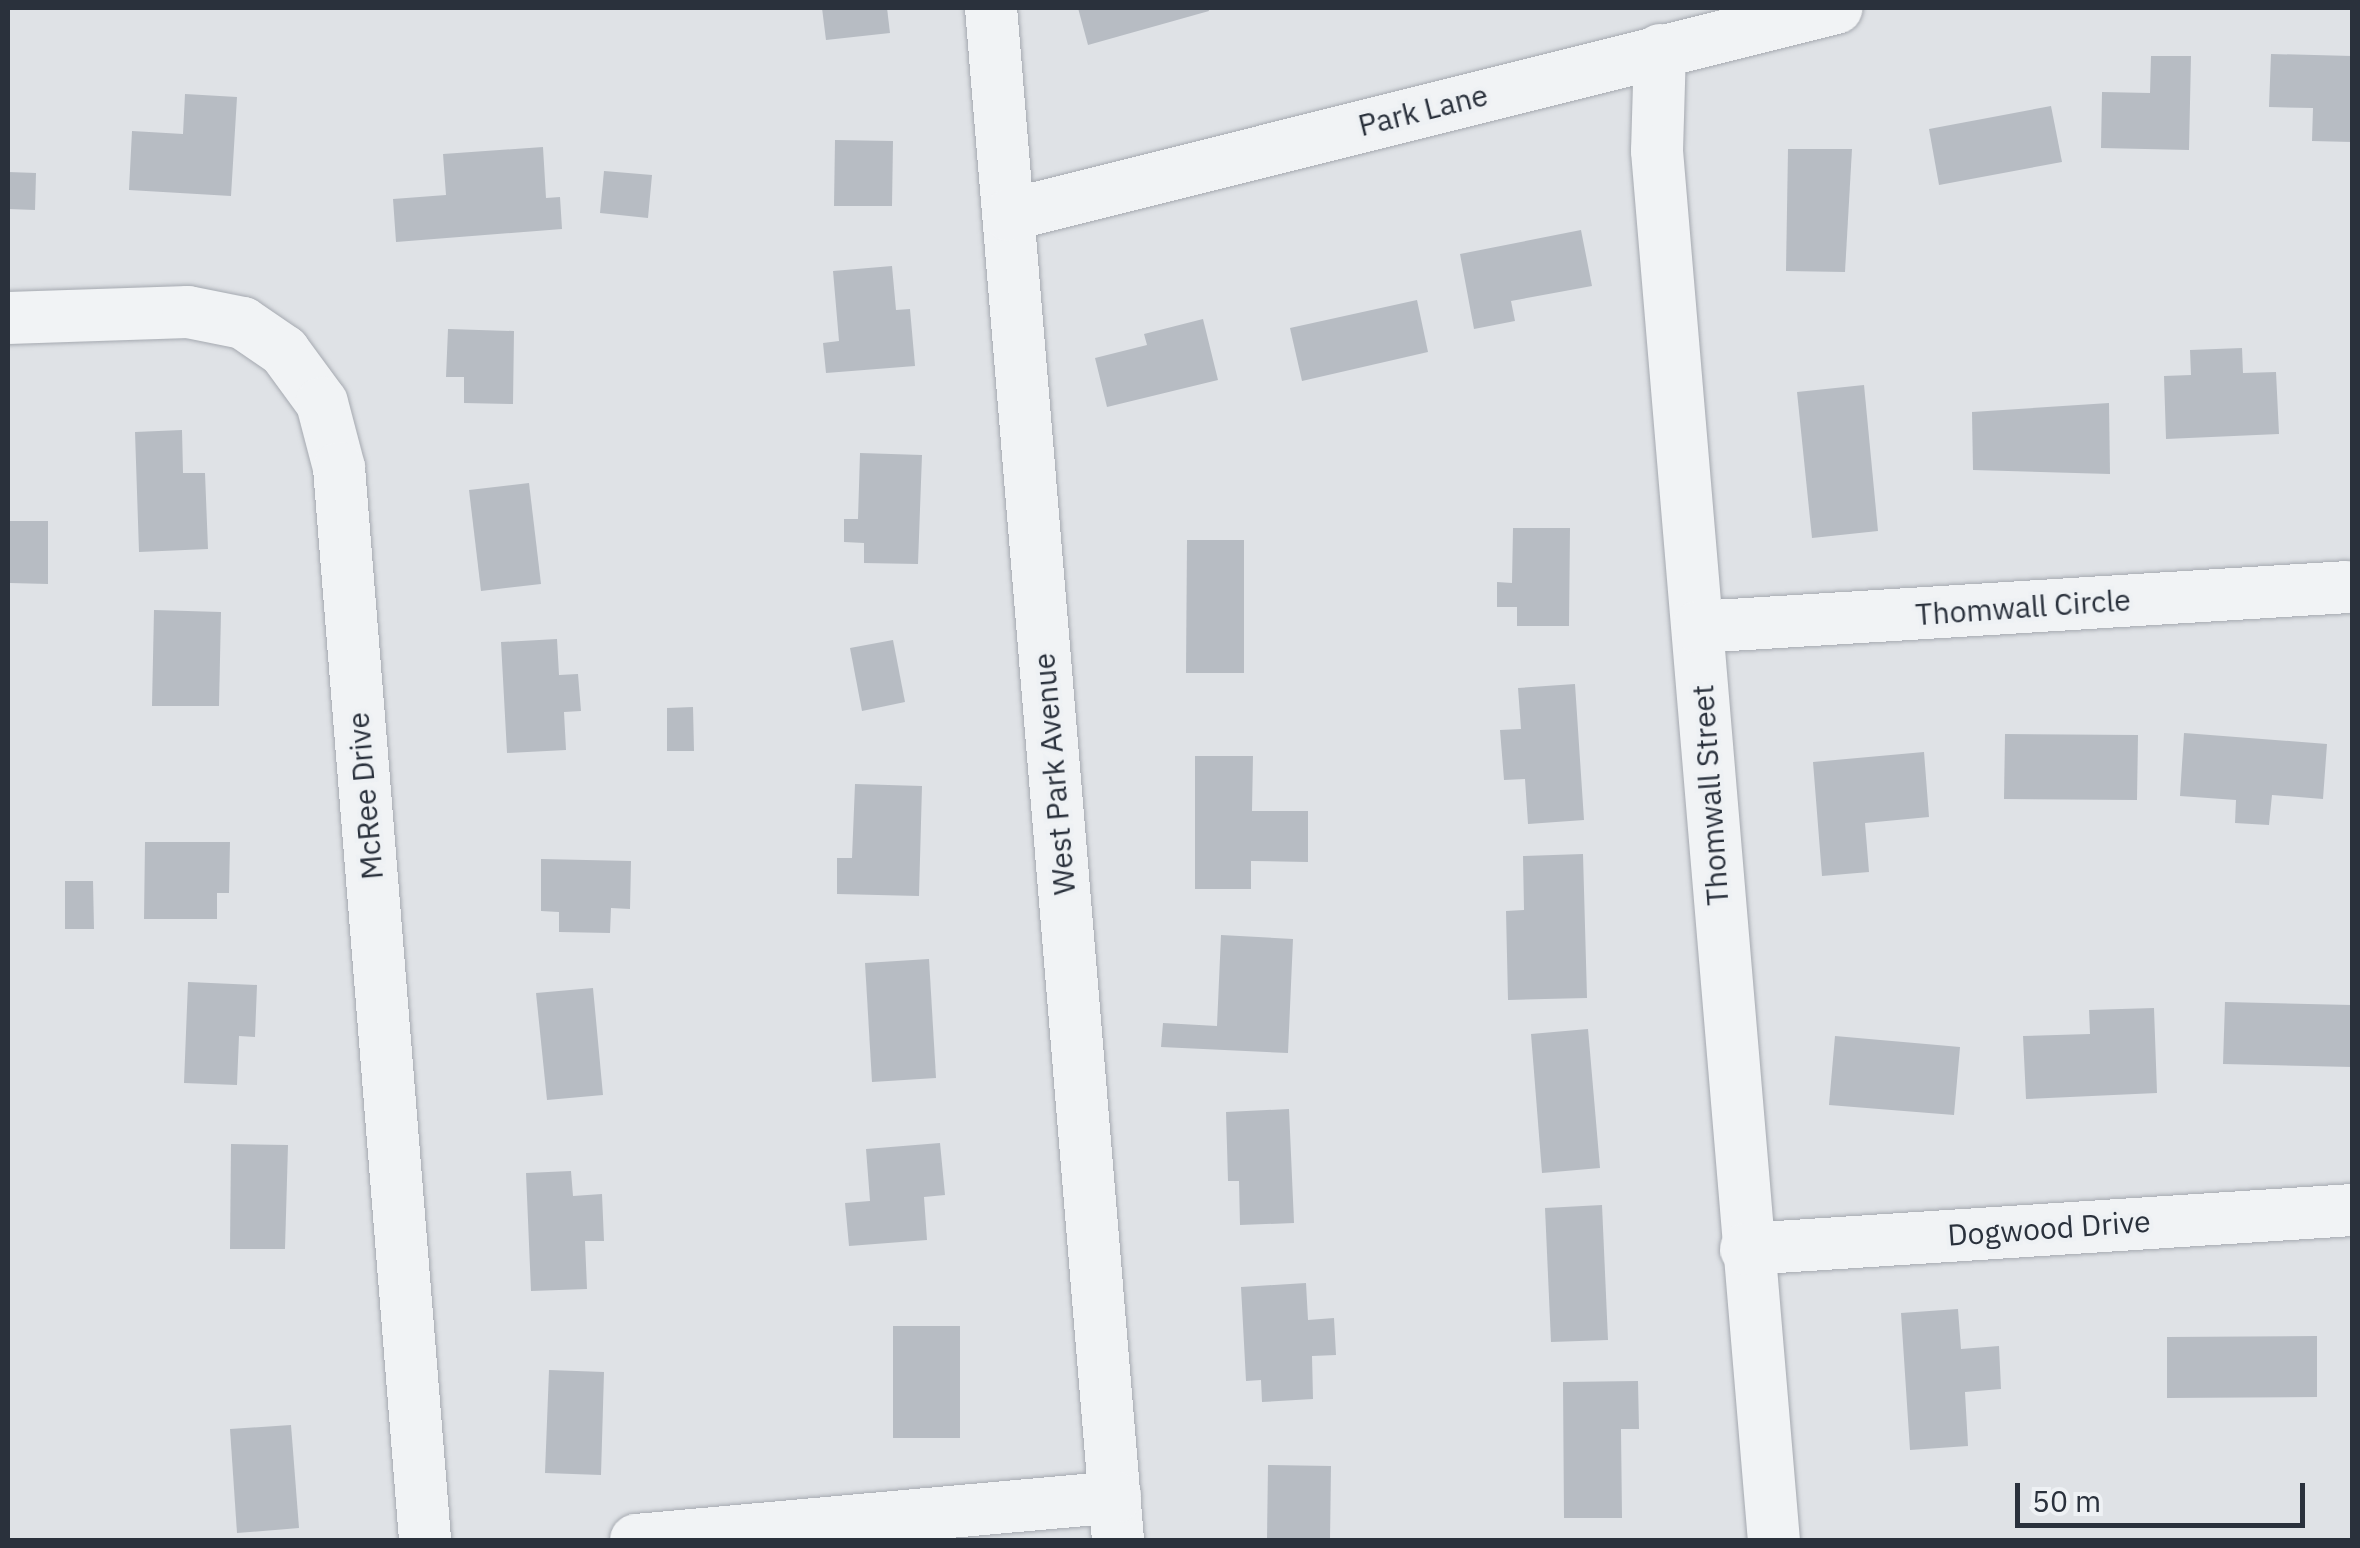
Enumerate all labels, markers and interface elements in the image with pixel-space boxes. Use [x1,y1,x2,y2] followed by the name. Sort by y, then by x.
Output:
[1354,77,1492,143] street label: Park Lane
[1914,582,2132,632] street label: Thomwall Circle
[1025,652,1083,896] street label: West Park Avenue
[1684,683,1736,907] street label: Thomwall Street
[340,711,390,881] street label: McRee Drive
[1946,1203,2152,1253] street label: Dogwood Drive
[2020,1463,2310,1525] scale bar
[2032,1481,2101,1520] text: 50 m

